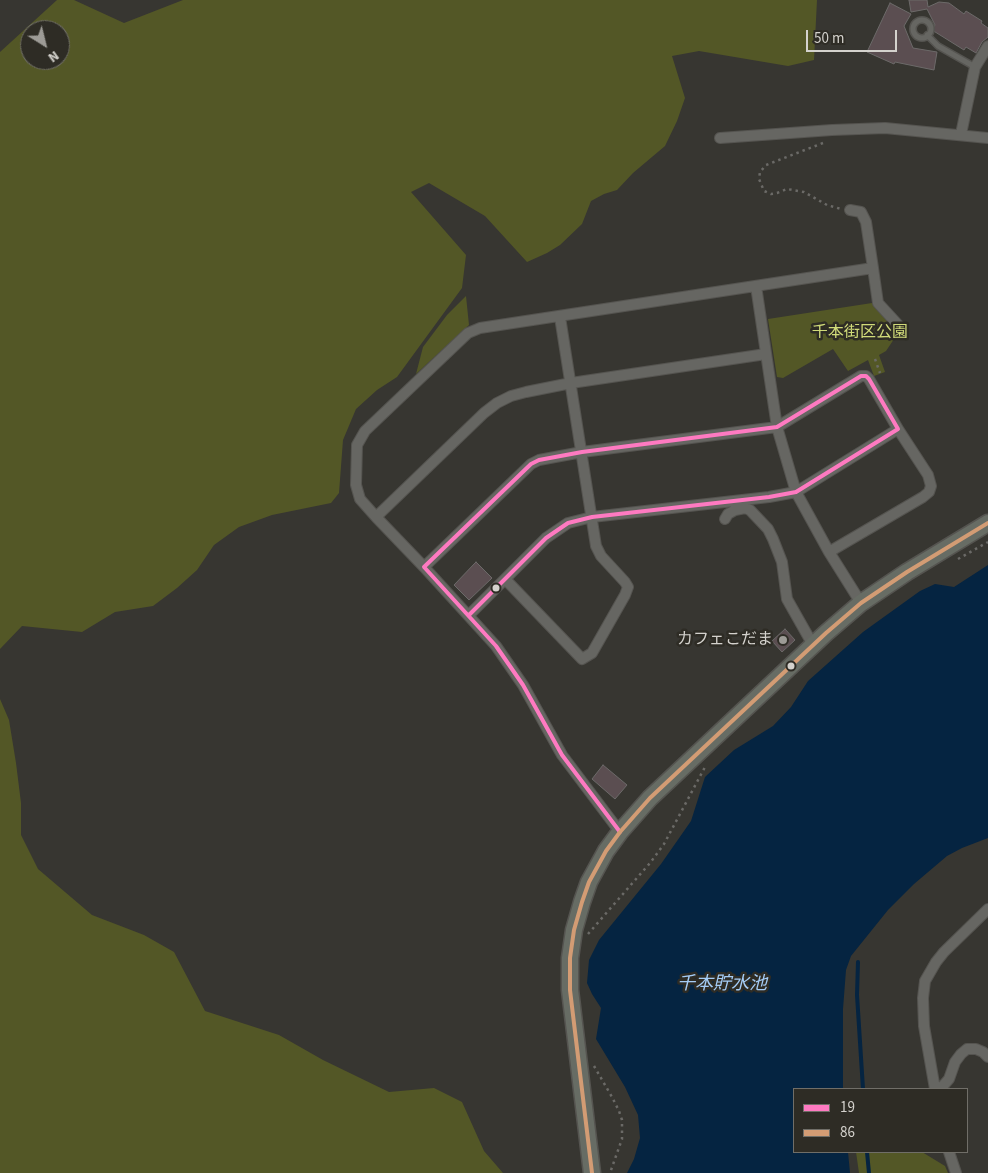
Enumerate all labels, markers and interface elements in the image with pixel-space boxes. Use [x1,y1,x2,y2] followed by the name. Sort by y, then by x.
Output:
[20,20,70,70] north arrow
[808,20,899,52] scale bar
[814,28,844,49] text: 50 m
[44,45,63,67] text: N
[812,323,908,343] park label: 千本街区公園
[491,583,501,593] unlabelled marker
[677,630,773,650] place label: カフェこだま
[777,634,789,646] marker: カフェこだま
[786,661,796,671] unlabelled marker
[677,974,767,996] water label: 千本貯水池
[793,1088,968,1153] legend
[840,1097,855,1118] text: 19
[840,1122,855,1143] text: 86

